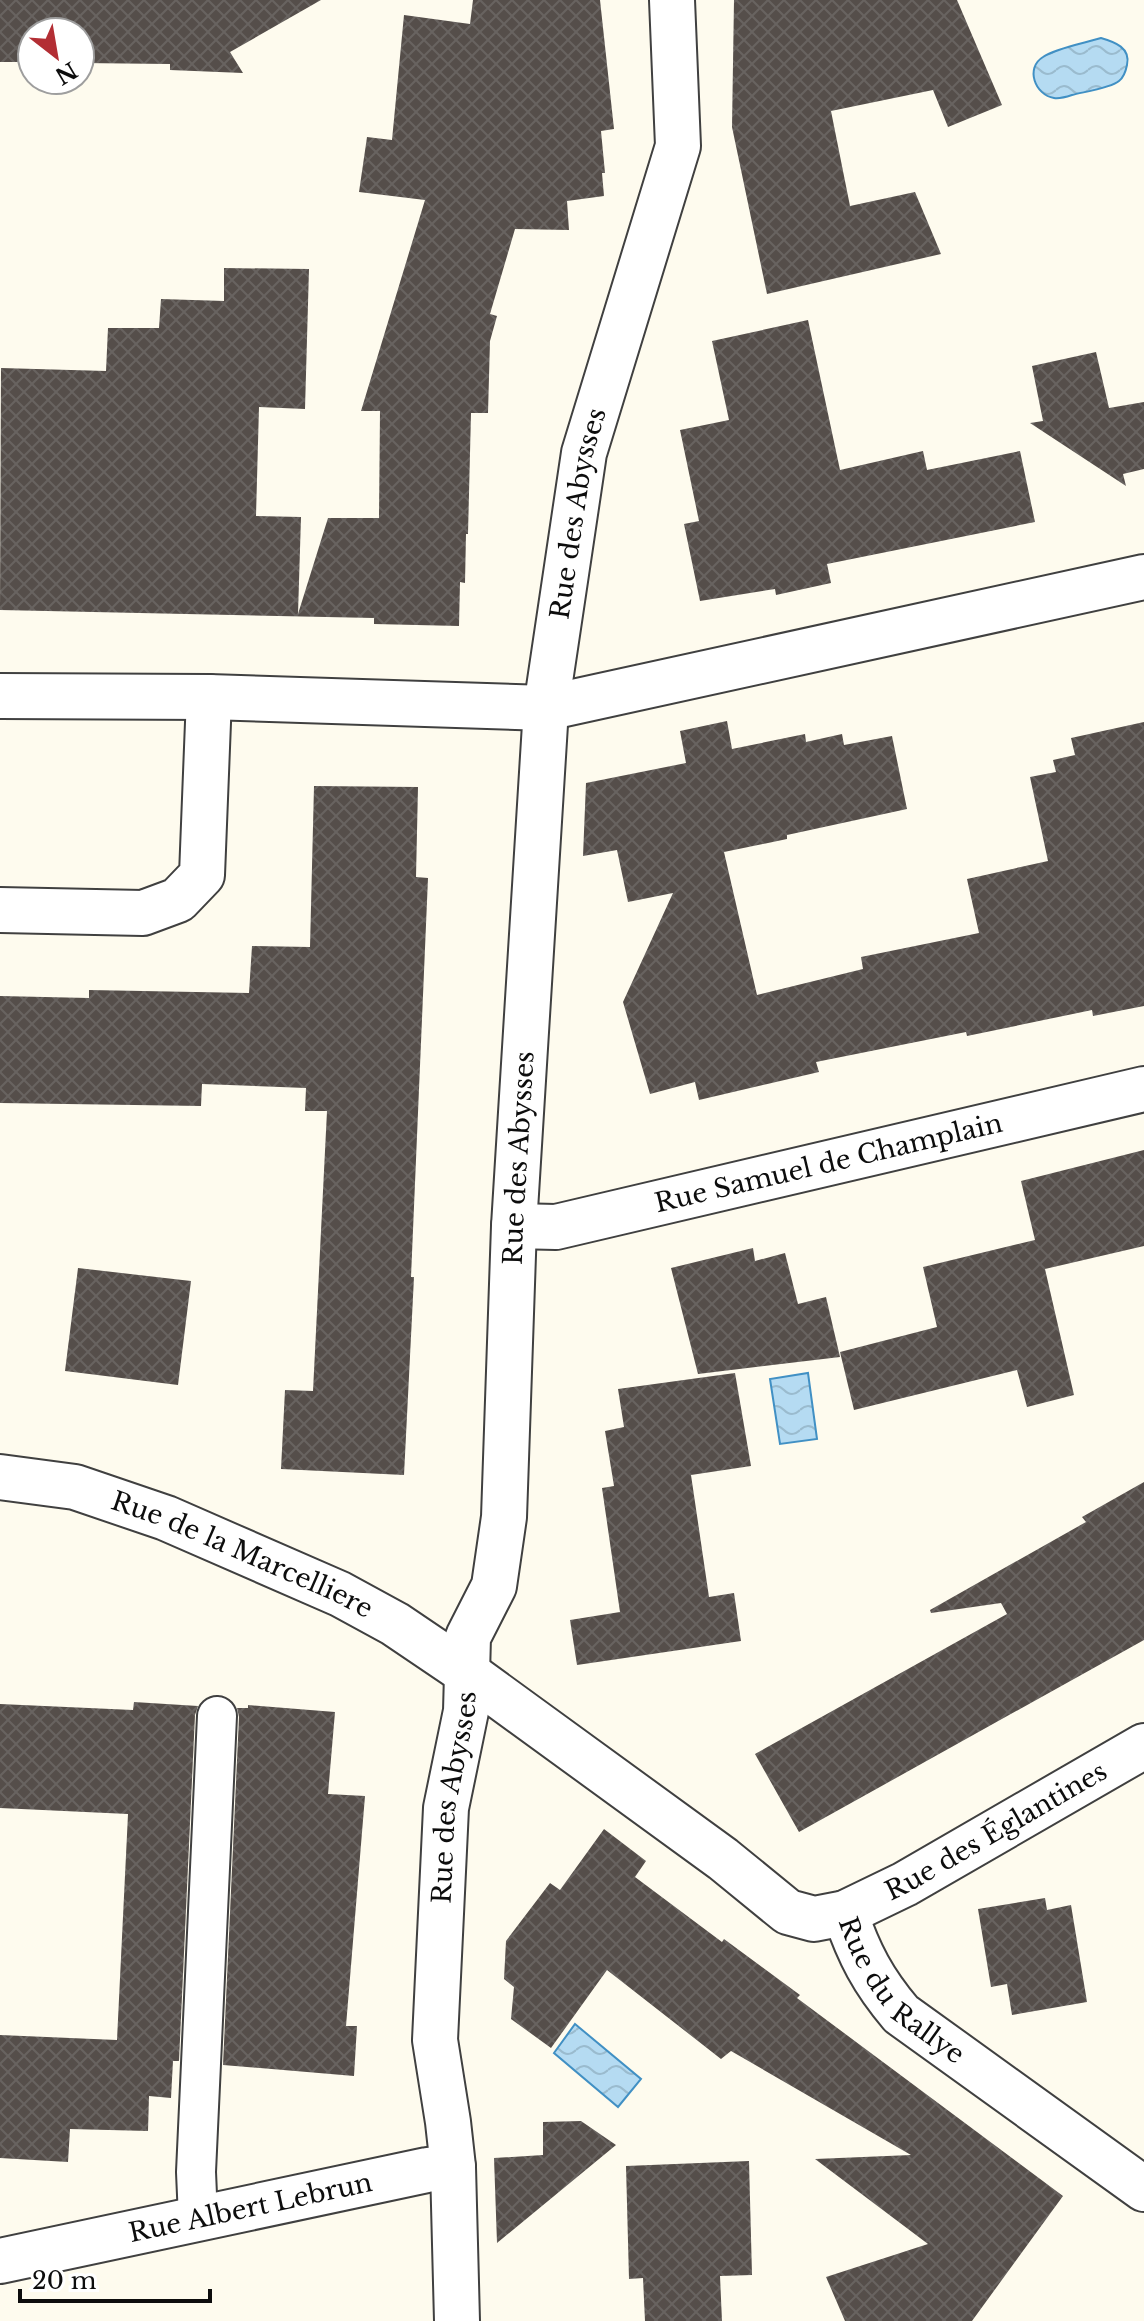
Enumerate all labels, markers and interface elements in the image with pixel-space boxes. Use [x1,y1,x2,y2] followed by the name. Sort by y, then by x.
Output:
[16,16,96,96] north arrow
[50,56,82,90] text: N
[543,404,613,621] street label: Rue des Abysses
[497,1050,541,1265] street label: Rue des Abysses
[652,1107,1006,1219] street label: Rue Samuel de Champlain
[107,1485,379,1625] street label: Rue de la Marcelliere
[425,1691,483,1904] street label: Rue des Abysses
[880,1755,1113,1907] street label: Rue des Églantines
[832,1912,971,2070] street label: Rue du Rallye
[126,2166,375,2249] street label: Rue Albert Lebrun
[20,2253,210,2303] scale bar
[32,2266,97,2295] text: 20 m

